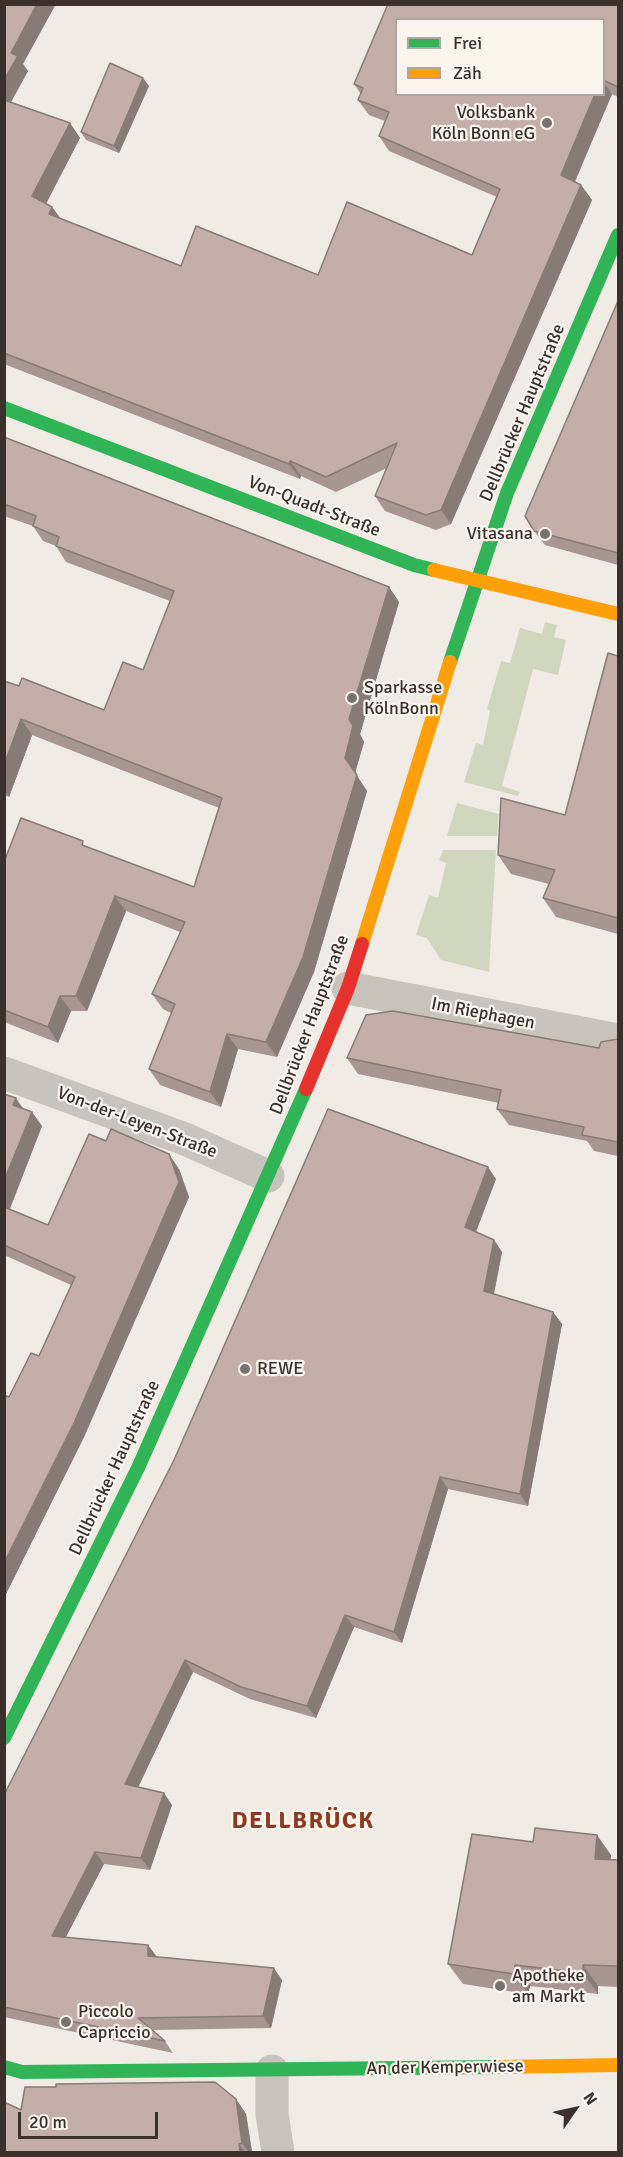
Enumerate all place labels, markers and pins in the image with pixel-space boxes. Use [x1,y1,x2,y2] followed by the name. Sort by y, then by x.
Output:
[432,102,535,144] place label: Volksbank Köln Bonn eG
[540,116,554,130] marker: Volksbank Köln Bonn eG
[466,523,533,545] place label: Vitasana
[538,527,552,541] marker: Vitasana
[364,677,442,720] place label: Sparkasse KölnBonn
[345,691,359,705] marker: Sparkasse KölnBonn
[257,1358,303,1380] place label: REWE
[238,1362,252,1376] marker: REWE
[512,1965,585,2008] place label: Apotheke am Markt
[493,1979,507,1993] marker: Apotheke am Markt
[78,2001,151,2044] place label: Piccolo Capriccio
[59,2015,73,2029] marker: Piccolo Capriccio

